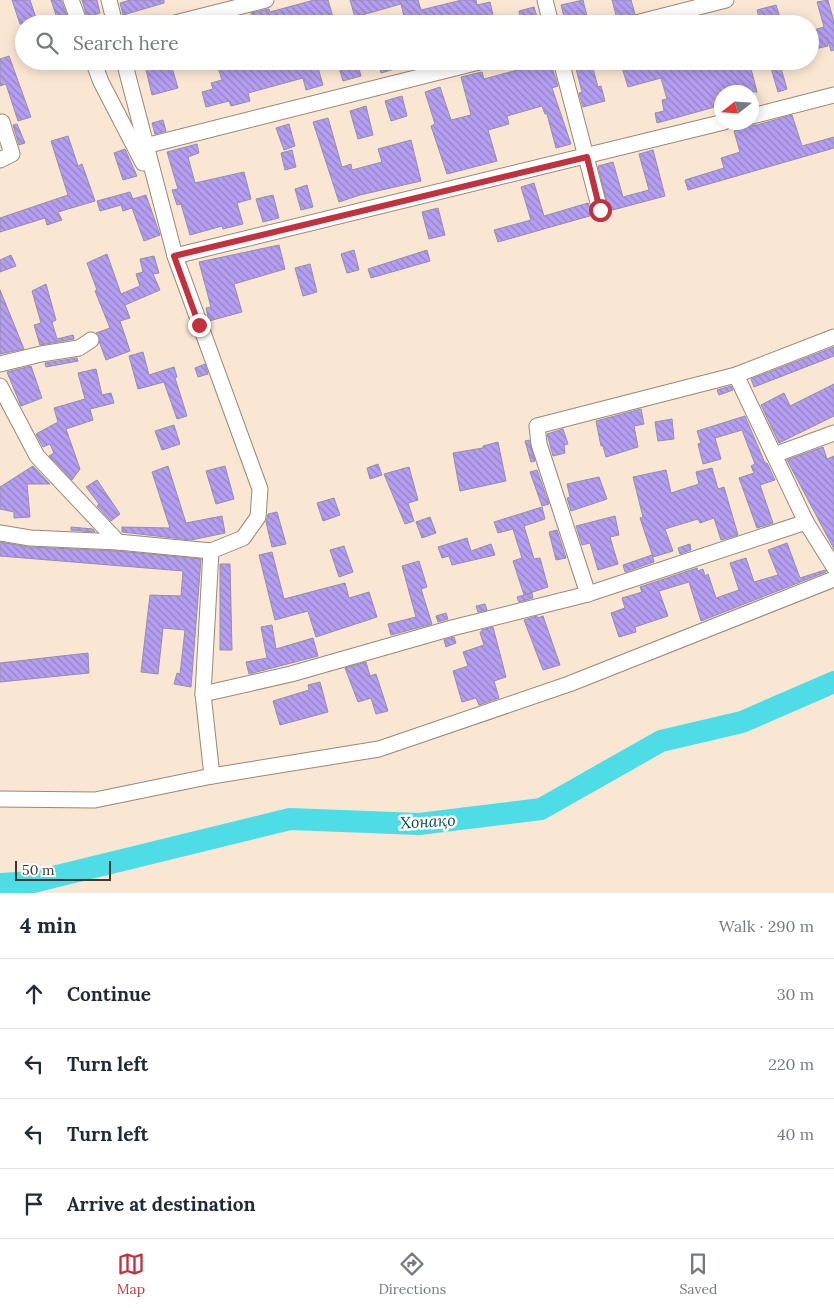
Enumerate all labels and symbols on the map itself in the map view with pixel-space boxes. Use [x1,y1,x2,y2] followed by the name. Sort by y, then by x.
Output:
[714,85,759,130] north arrow
[589,199,612,222] route start
[188,314,211,337] route end
[400,810,456,832] water label: Хонақо
[15,858,111,881] scale bar

